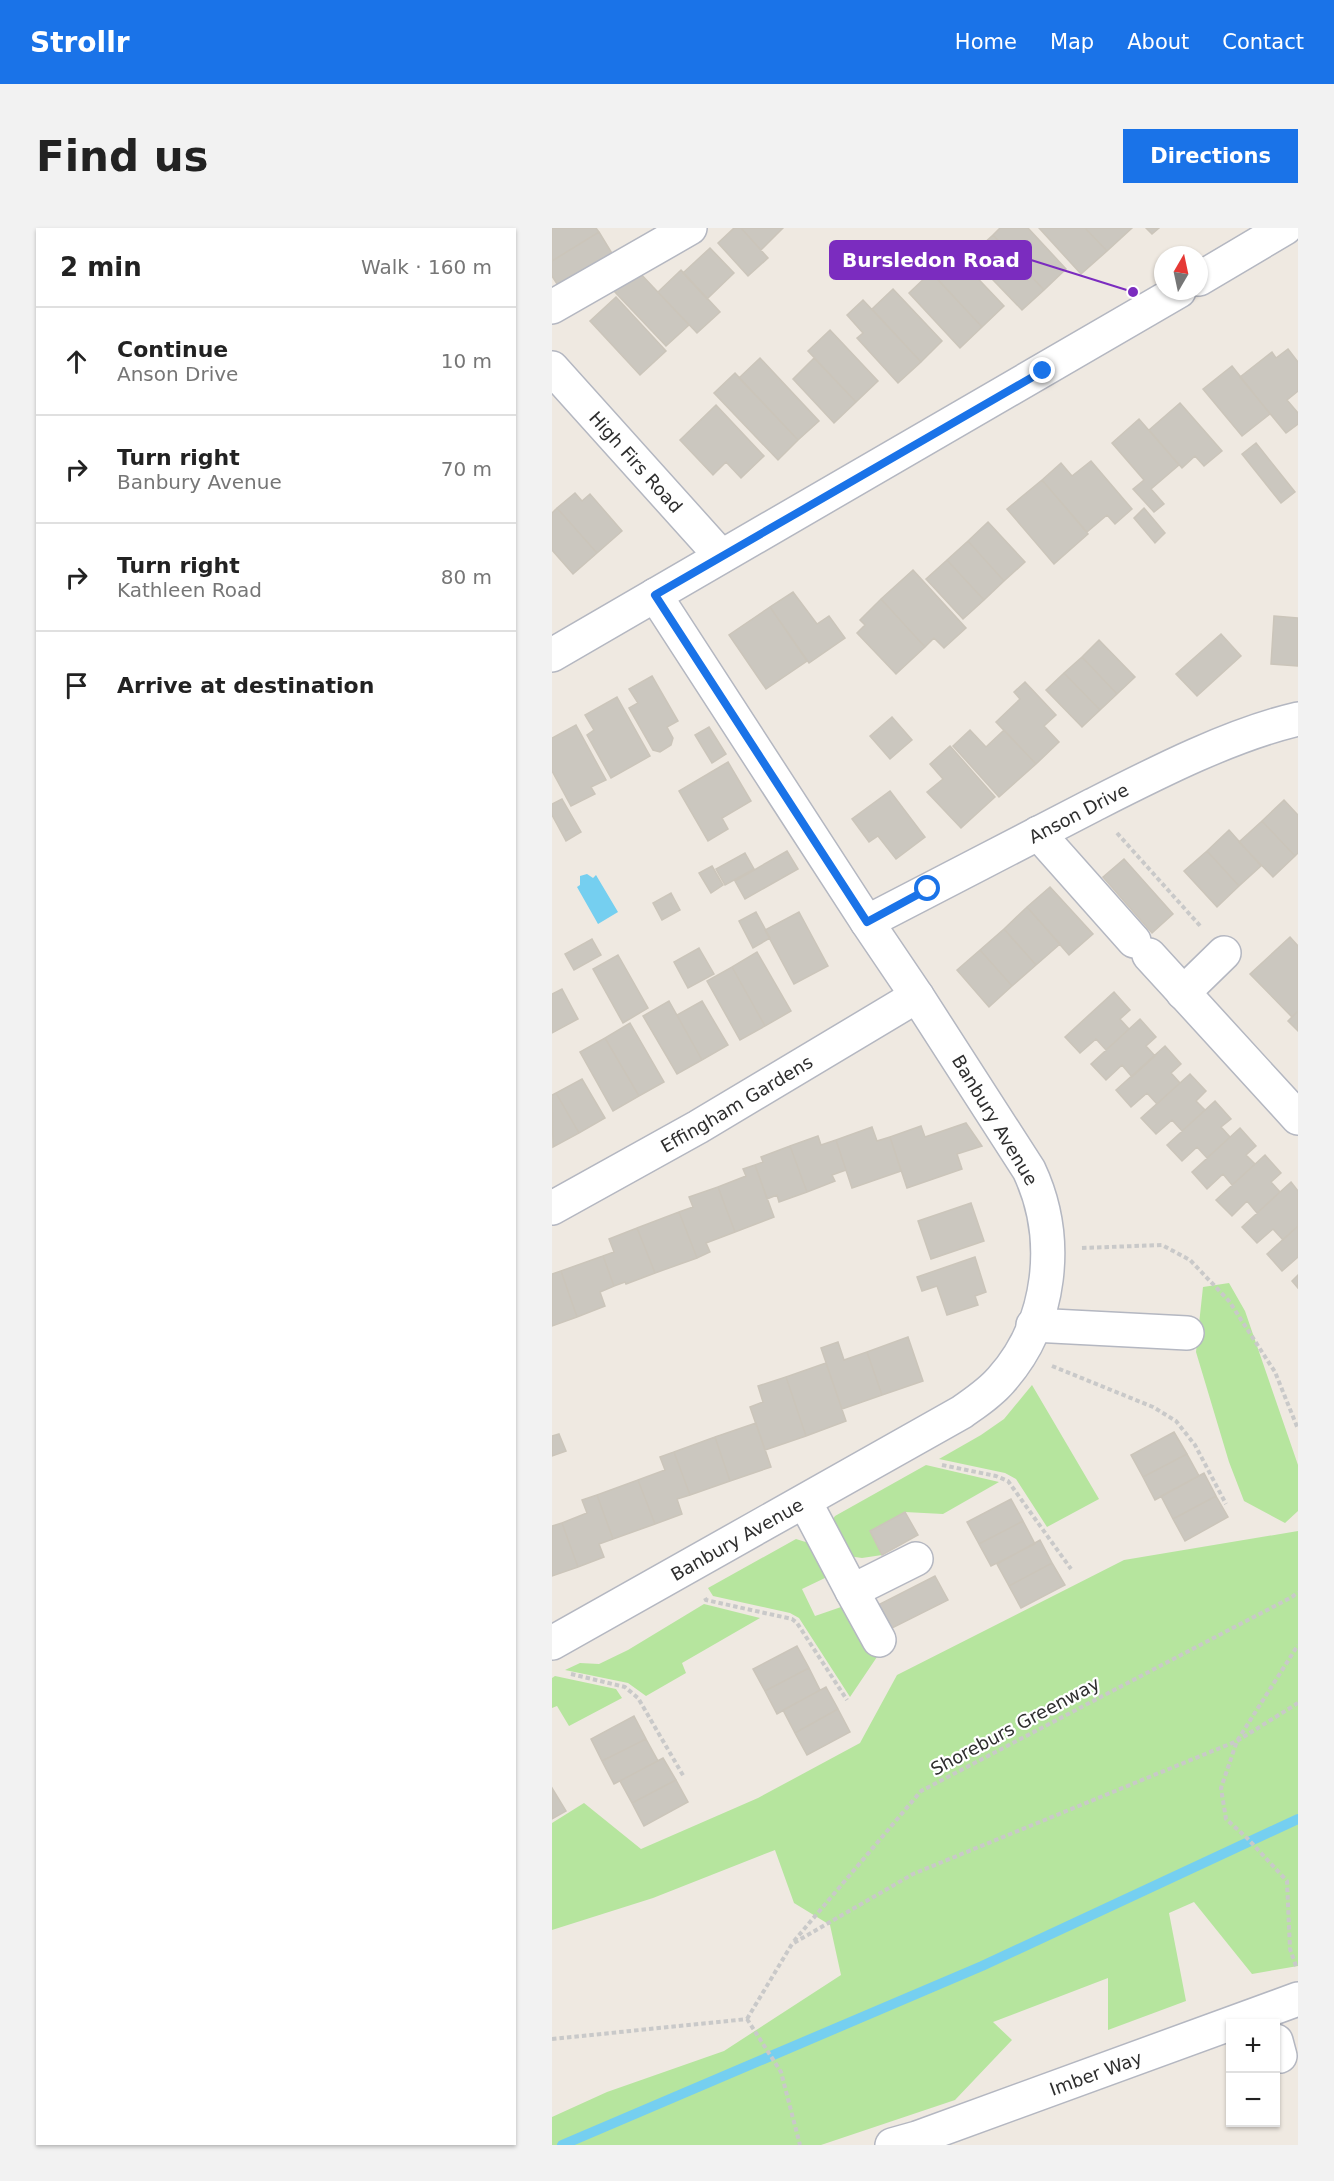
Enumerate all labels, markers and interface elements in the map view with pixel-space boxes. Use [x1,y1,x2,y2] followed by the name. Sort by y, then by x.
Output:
[30,26,130,59] text: Strollr
[955,30,1017,54] text: Home
[1050,30,1094,54] text: Map
[1127,30,1189,54] text: About
[1222,30,1304,54] text: Contact
[1123,129,1298,183] button: Directions
[36,132,209,181] text: Find us
[830,241,1031,279] callout: Bursledon Road
[1154,246,1208,300] north arrow
[842,248,1020,272] text: Bursledon Road
[60,252,142,282] text: 2 min
[361,255,492,279] text: Walk · 160 m
[117,337,228,362] text: Continue
[60,345,93,378] icon: ahead
[441,349,492,373] text: 10 m
[1029,357,1055,383] route end
[117,362,238,386] text: Anson Drive
[585,407,687,517] street label: High Firs Road
[117,445,240,470] text: Turn right
[60,453,93,486] icon: right
[441,457,492,481] text: 70 m
[117,470,282,494] text: Banbury Avenue
[117,553,240,578] text: Turn right
[60,561,93,594] icon: right
[441,565,492,589] text: 80 m
[117,578,262,602] text: Kathleen Road
[60,669,93,702] icon: arrive
[117,673,374,698] text: Arrive at destination
[1025,778,1132,847] street label: Anson Drive
[914,875,940,901] route start
[657,1051,816,1156] street label: Effingham Gardens
[948,1051,1042,1189] street label: Banbury Avenue
[667,1493,806,1585] street label: Banbury Avenue
[927,1672,1103,1779] street label: Shoreburs Greenway
[1226,2019,1280,2127] map controls
[1226,2019,1280,2073] button: +
[1046,2046,1145,2099] street label: Imber Way
[1226,2073,1280,2127] button: −

